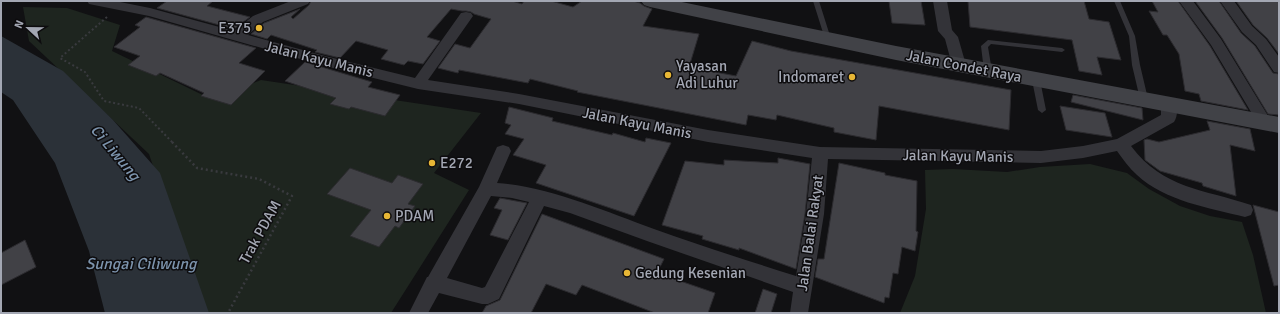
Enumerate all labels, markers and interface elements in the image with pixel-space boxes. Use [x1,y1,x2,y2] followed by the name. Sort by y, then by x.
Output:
[8,8,48,48] north arrow
[12,18,27,30] text: N
[218,19,251,37] place label: E375
[254,23,264,33] marker: E375
[263,37,375,81] street label: Jalan Kayu Manis
[905,46,1023,86] street label: Jalan Condet Raya
[676,57,738,92] place label: Yayasan Adi Luhur
[778,68,844,86] place label: Indomaret
[663,70,673,80] marker: Yayasan Adi Luhur
[847,72,857,82] marker: Indomaret
[581,104,694,142] street label: Jalan Kayu Manis
[86,120,145,186] water label: Ci Liwung
[902,146,1014,166] street label: Jalan Kayu Manis
[440,154,473,172] place label: E272
[427,158,437,168] marker: E272
[793,174,827,292] street label: Jalan Balai Rakyat
[235,197,285,267] street label: Trak PDAM
[395,207,434,225] place label: PDAM
[382,211,392,221] marker: PDAM
[85,254,198,274] water label: Sungai Ciliwung
[635,264,746,282] place label: Gedung Kesenian
[622,268,632,278] marker: Gedung Kesenian

